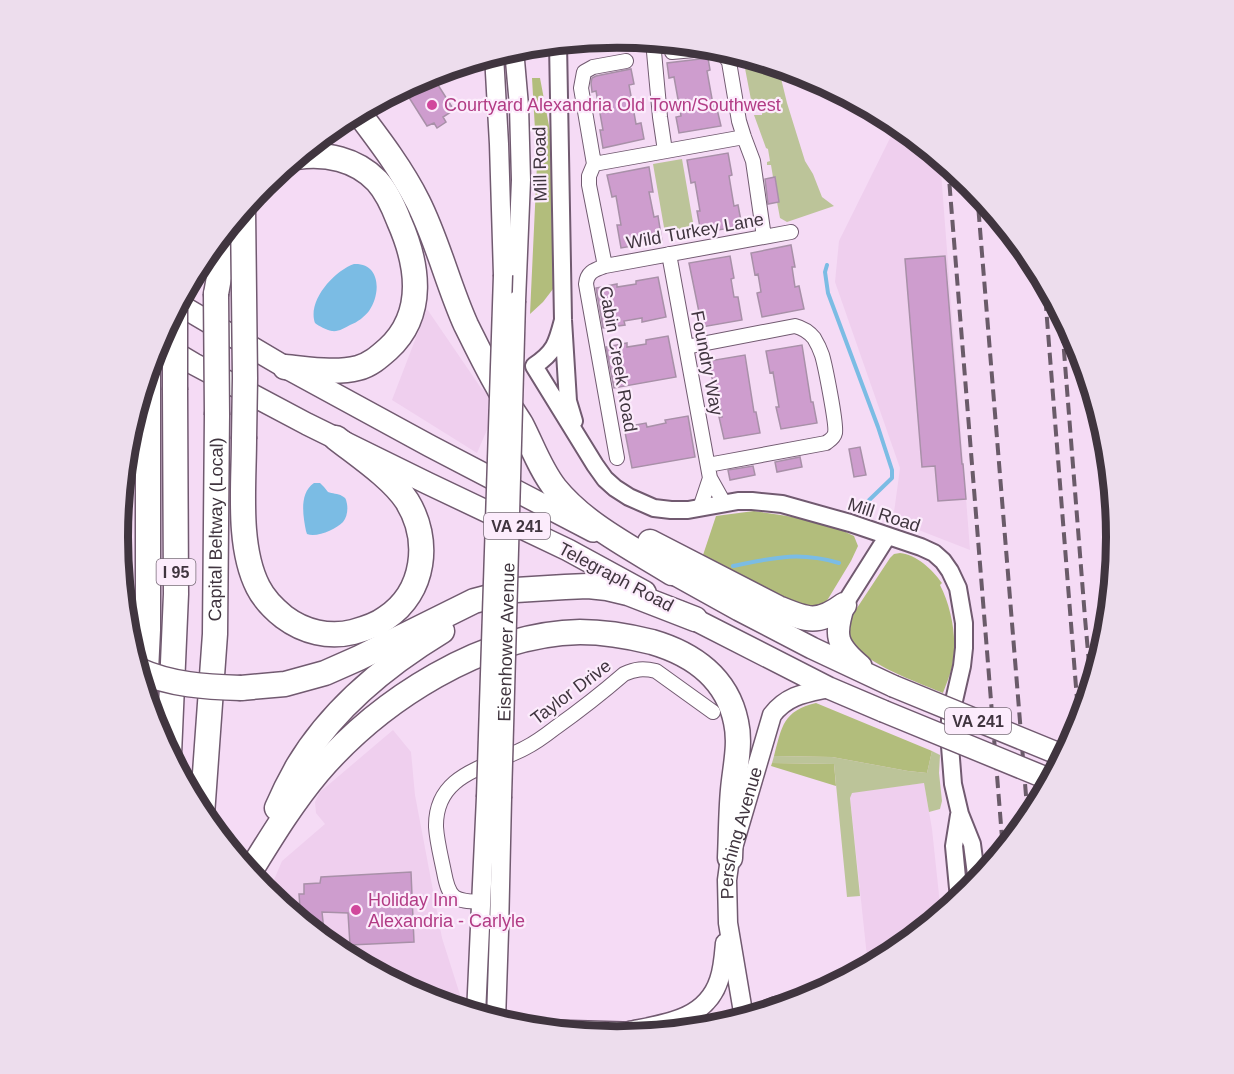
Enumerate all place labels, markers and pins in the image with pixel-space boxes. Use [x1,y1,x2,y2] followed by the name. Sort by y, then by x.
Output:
[444,95,781,115] place label: Courtyard Alexandria Old Town/Southwest
[425,98,439,112] marker: Courtyard Alexandria Old Town/Southwest
[368,890,525,931] place label: Holiday Inn Alexandria - Carlyle
[349,903,363,917] marker: Holiday Inn Alexandria - Carlyle

